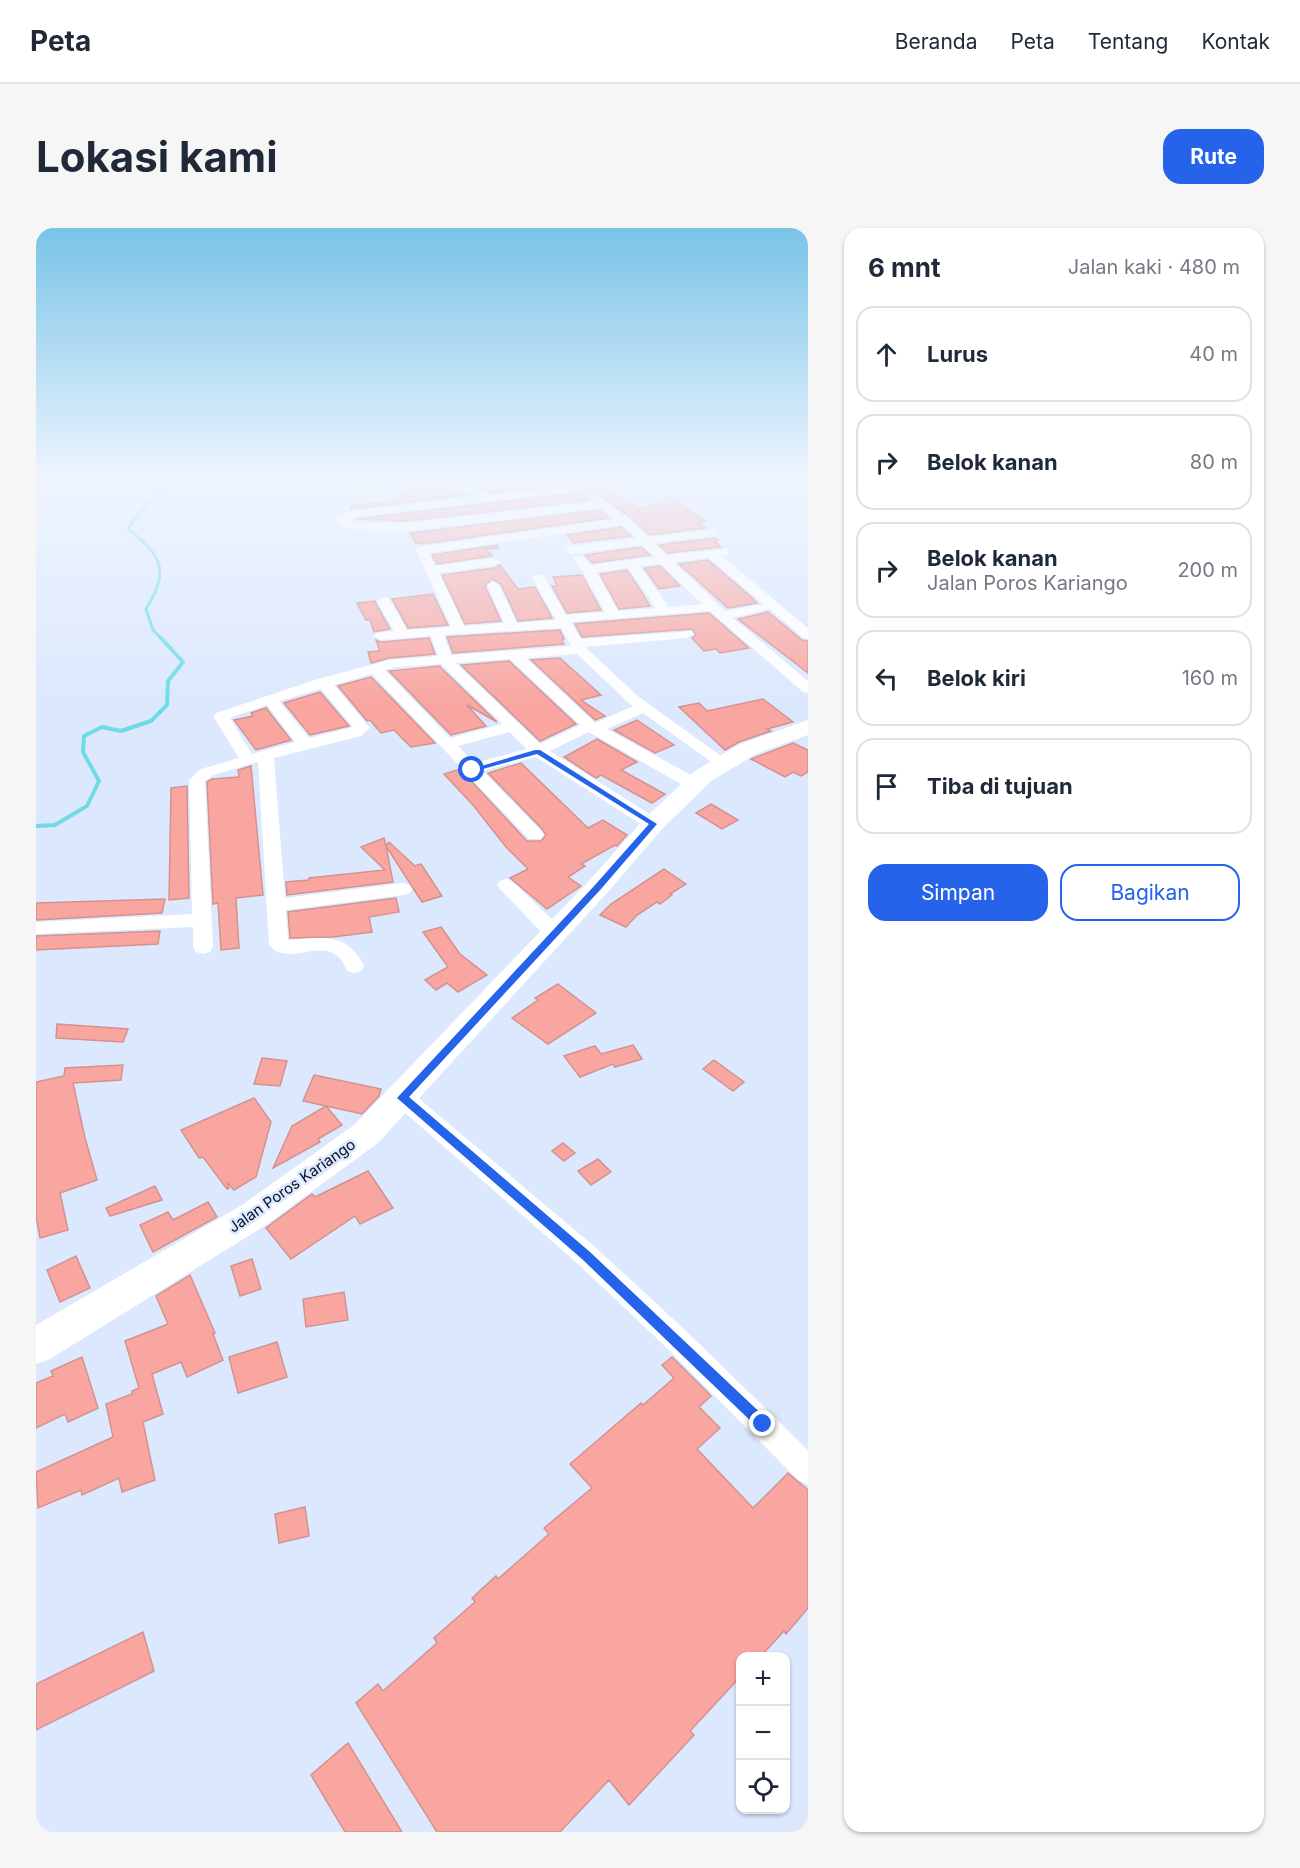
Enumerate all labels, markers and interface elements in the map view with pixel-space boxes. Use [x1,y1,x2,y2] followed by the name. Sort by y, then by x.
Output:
[30,24,91,58] text: Peta
[895,29,977,54] text: Beranda
[1010,29,1055,54] text: Peta
[1088,29,1168,54] text: Tentang
[1201,29,1270,54] text: Kontak
[1163,129,1264,184] button: Rute
[36,131,278,182] text: Lokasi kami
[868,252,940,283] text: 6 mnt
[1068,255,1240,279] text: Jalan kaki · 480 m
[870,338,903,371] icon: ahead
[927,341,988,367] text: Lurus
[1189,342,1238,366] text: 40 m
[870,446,903,479] icon: right
[927,449,1058,475] text: Belok kanan
[1190,450,1238,474] text: 80 m
[927,545,1058,571] text: Belok kanan
[870,554,903,587] icon: right
[1177,558,1238,582] text: 200 m
[927,571,1128,595] text: Jalan Poros Kariango
[870,662,903,695] icon: left
[927,665,1026,691] text: Belok kiri
[1182,666,1238,690] text: 160 m
[458,756,484,782] route start
[870,770,903,803] icon: arrive
[927,773,1073,799] text: Tiba di tujuan
[868,864,1048,921] button: Simpan
[1060,864,1240,921] button: Bagikan
[225,1135,359,1237] street label: Jalan Poros Kariango
[749,1410,775,1436] route end
[736,1652,790,1814] map controls
[736,1652,790,1706] button: +
[736,1706,790,1760] button: −
[736,1760,790,1814] button: locate

